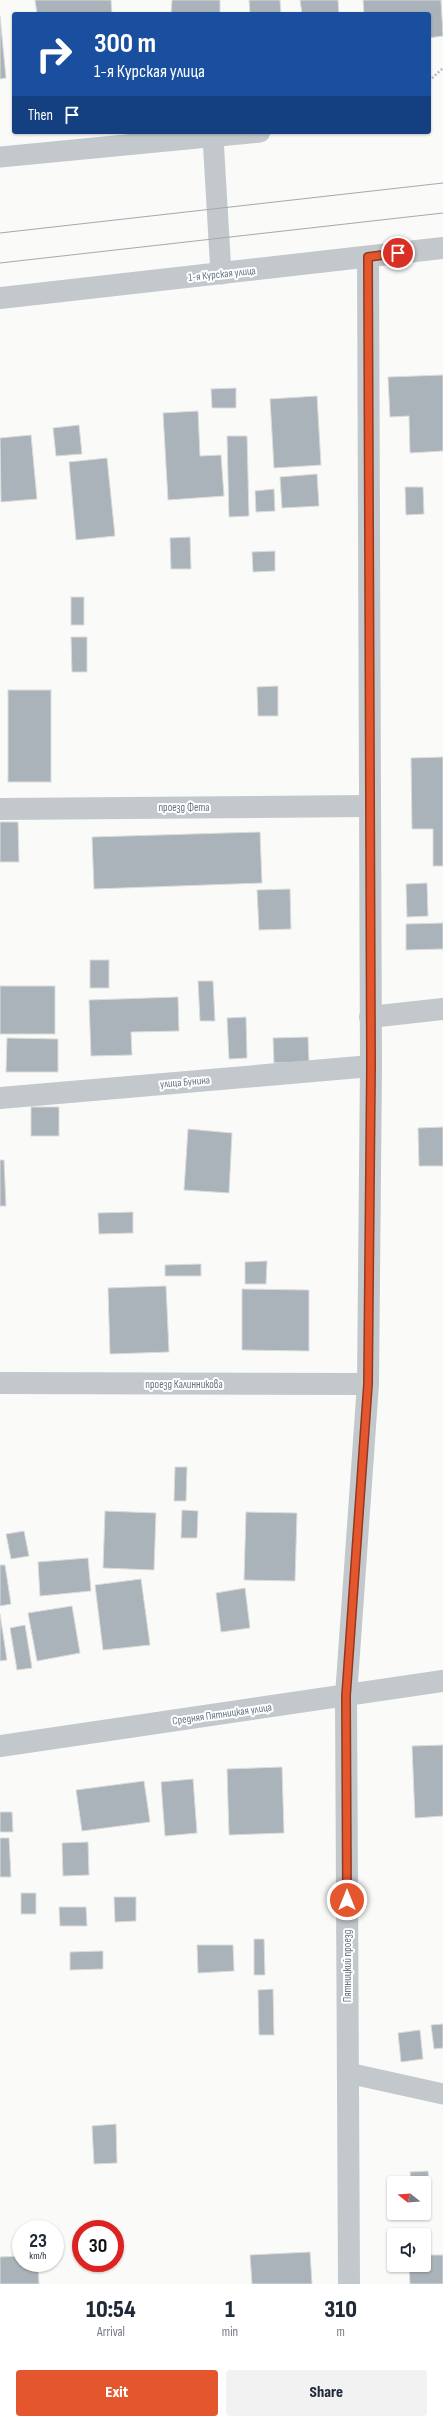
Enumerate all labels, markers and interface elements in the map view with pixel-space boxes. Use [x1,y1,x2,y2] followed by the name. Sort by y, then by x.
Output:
[94,27,156,60] text: 300 m
[28,28,80,80] icon: right
[94,61,205,82] text: 1-я Курская улица
[61,104,83,126] icon: arrive
[28,106,53,125] text: Then
[381,236,415,270] pin
[387,242,409,264] icon: arrive
[188,264,256,284] street label: 1-я Курская улица
[158,801,210,814] street label: проезд Фета
[159,1073,211,1091] street label: улица Бунина
[145,1378,223,1391] street label: проезд Калинникова
[171,1701,273,1727] street label: Средняя Пятницкая улица
[326,1879,368,1921] position arrow
[341,1930,354,2002] street label: Пятницкий проезд
[387,2176,431,2220] north arrow
[387,2176,431,2272] map controls
[72,2220,124,2272] speed limit sign: 30
[387,2228,431,2272] button: sound
[29,2229,47,2253] text: 23
[29,2250,47,2262] text: km/h
[86,2295,136,2324] text: 10:54
[225,2295,235,2324] text: 1
[324,2295,357,2324] text: 310
[97,2324,125,2340] text: Arrival
[222,2324,238,2340] text: min
[336,2324,345,2340] text: m
[16,2370,218,2416] button: Exit
[226,2370,427,2416] button: Share

